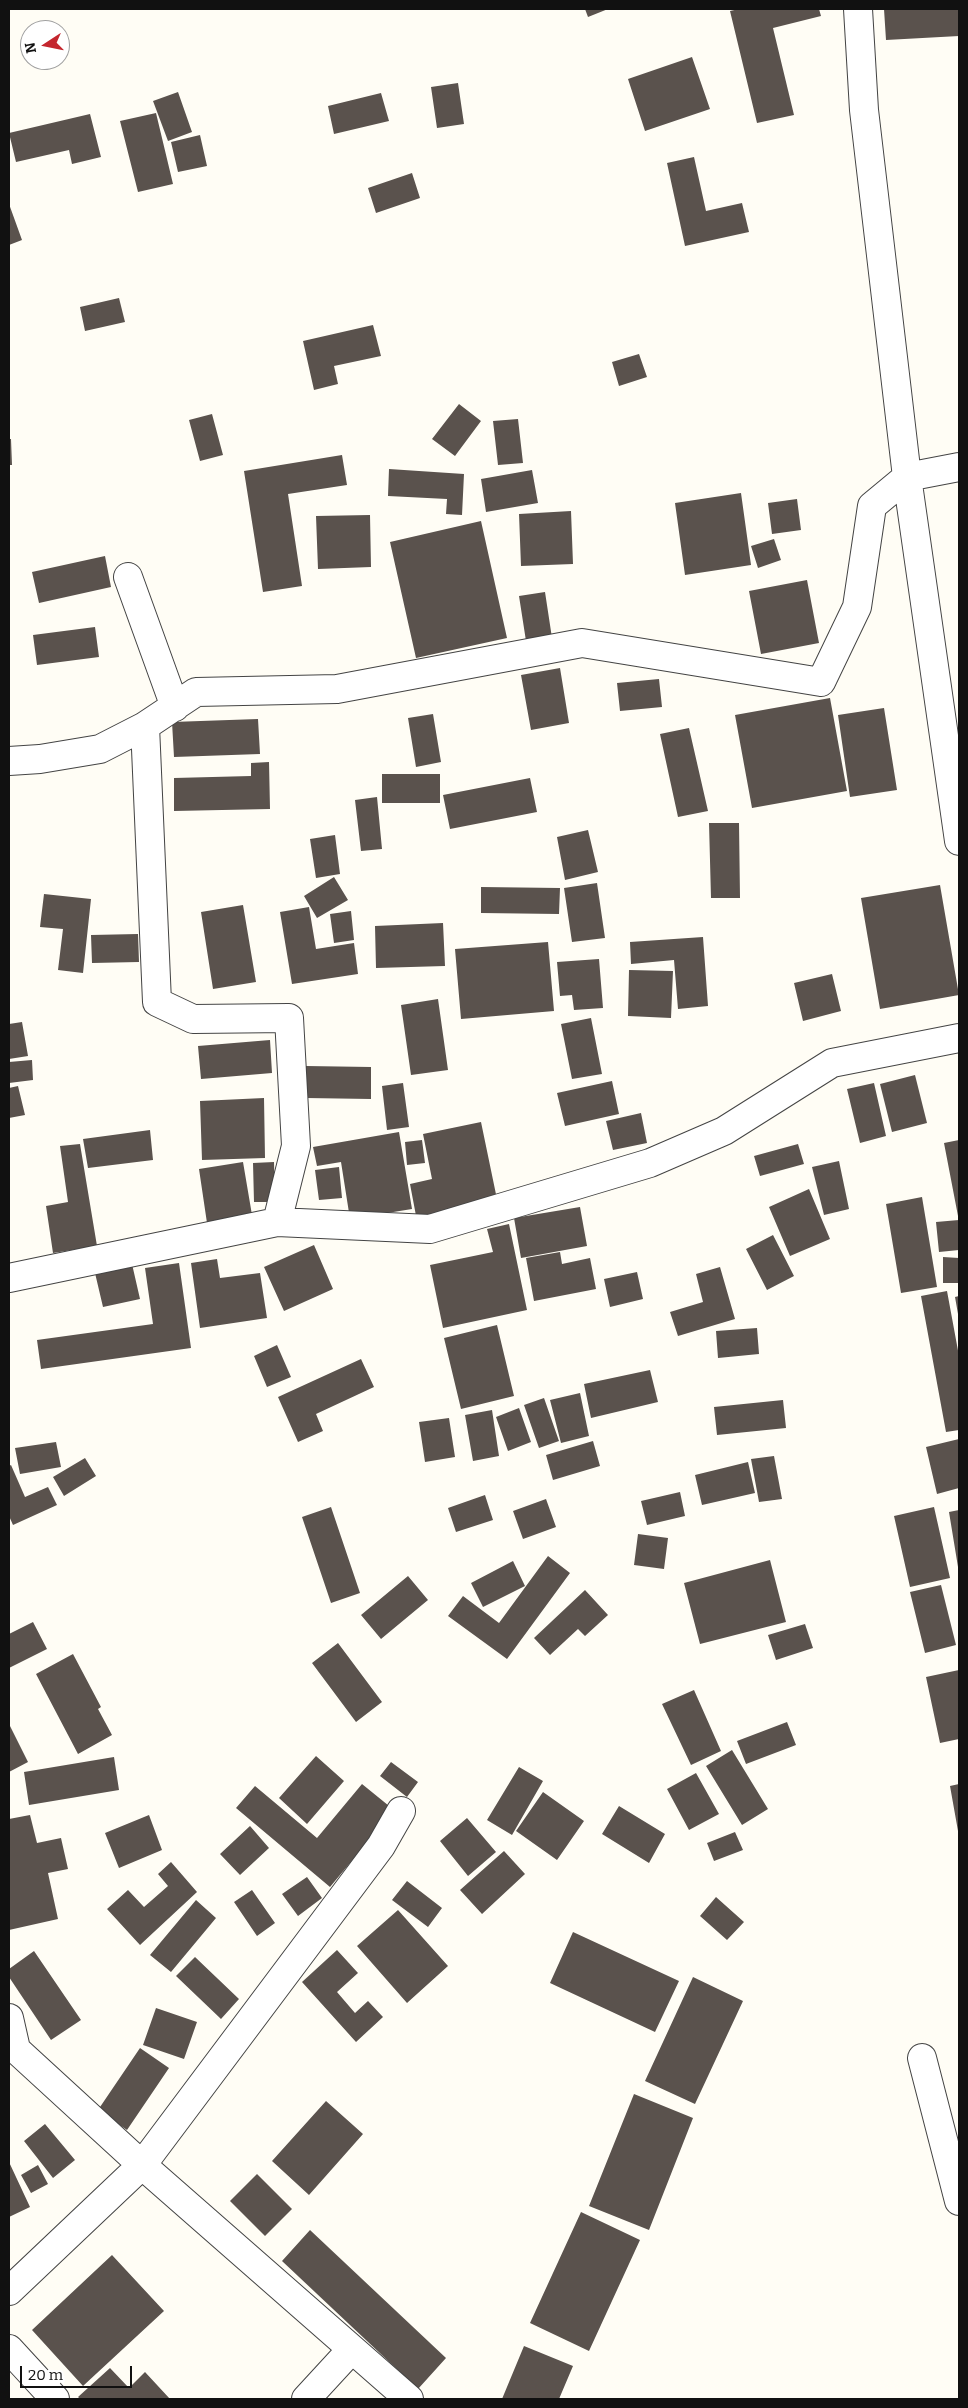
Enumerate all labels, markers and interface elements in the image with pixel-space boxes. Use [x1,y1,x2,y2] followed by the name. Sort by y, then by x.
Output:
[20,20,70,70] north arrow
[21,41,40,55] text: N
[22,2356,135,2388] scale bar
[28,2366,63,2384] text: 20 m

